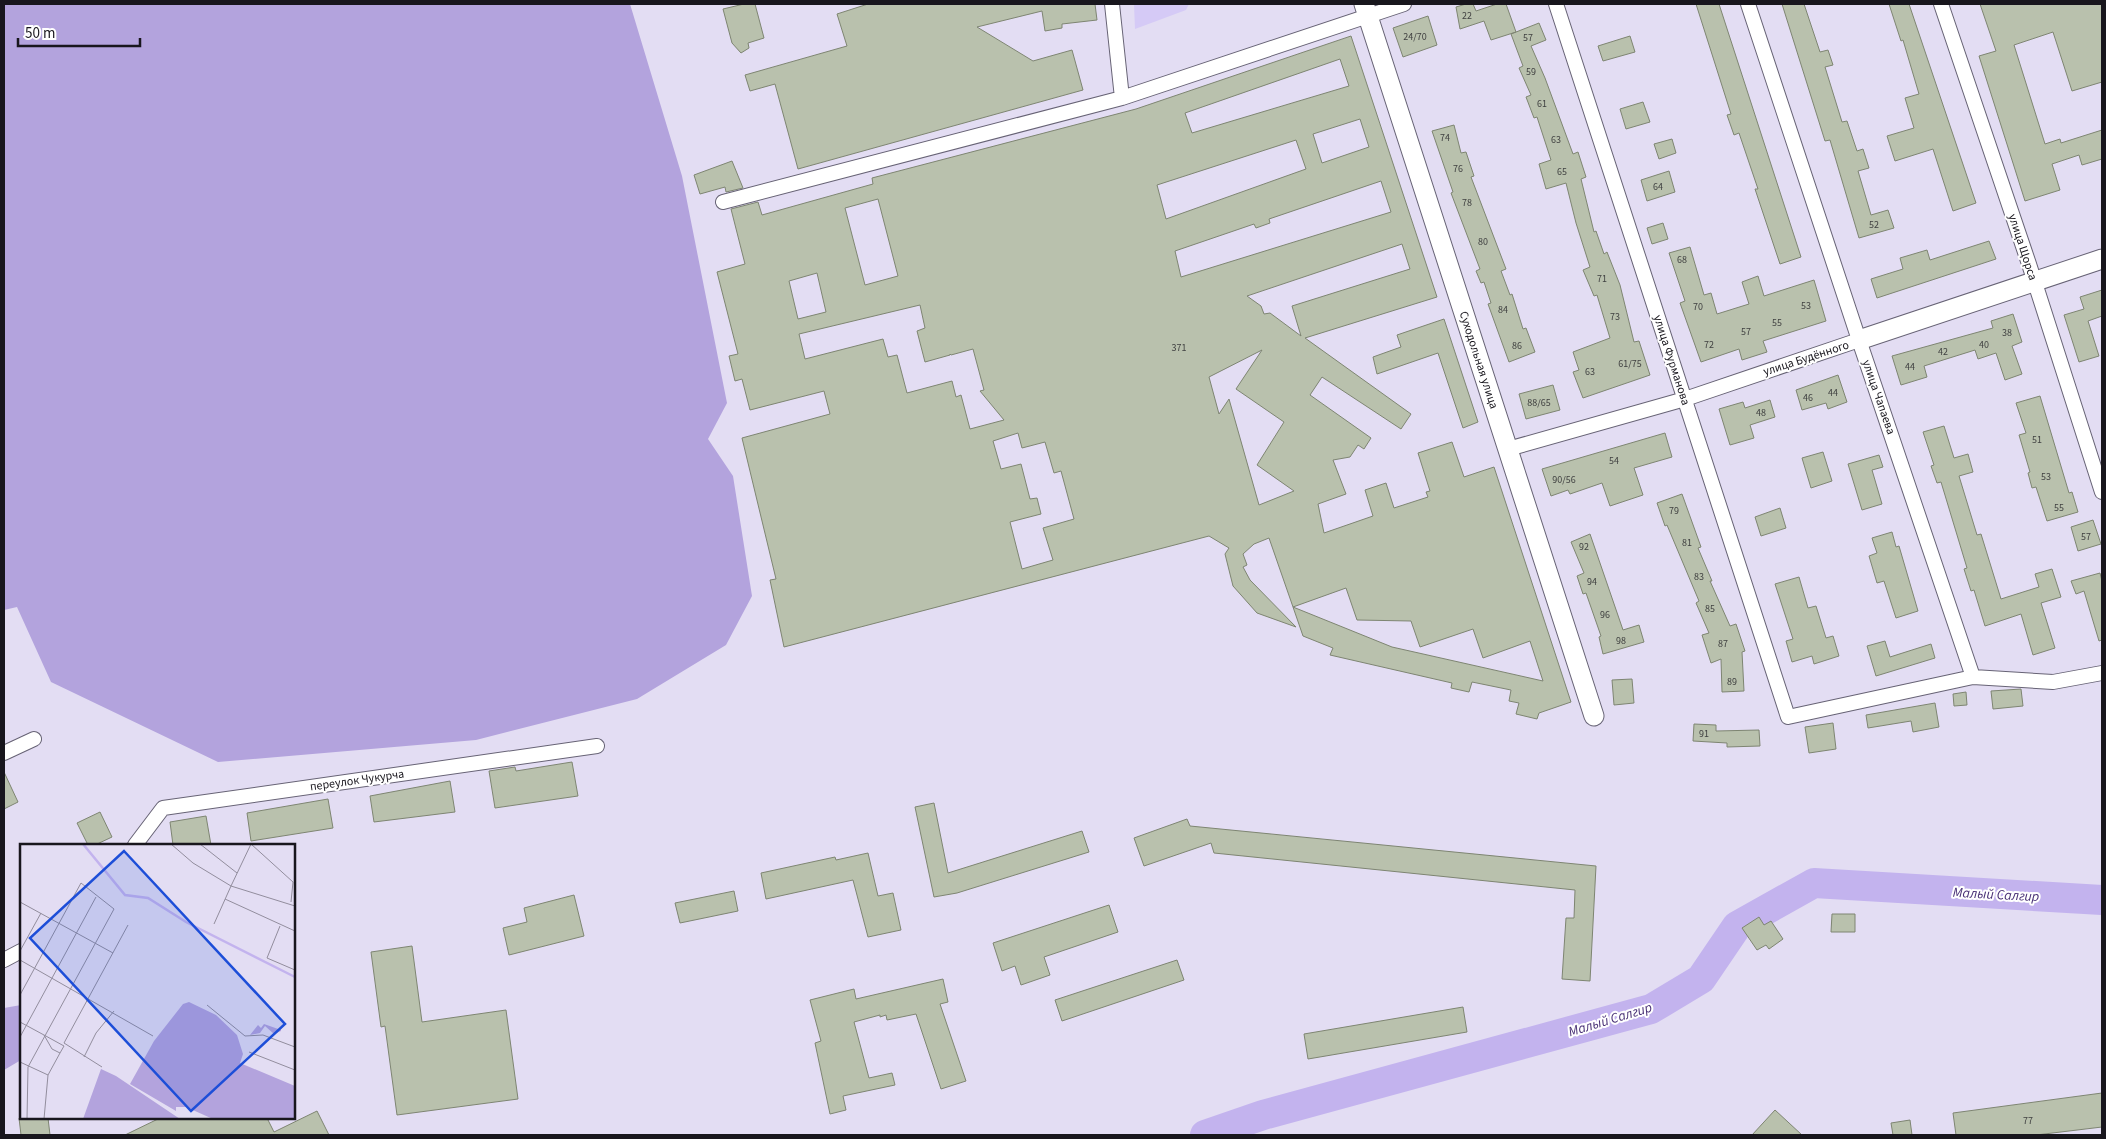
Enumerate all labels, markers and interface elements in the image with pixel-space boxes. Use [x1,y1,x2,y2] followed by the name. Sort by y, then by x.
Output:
[1462,9,1472,23] house number: 22
[18,15,140,47] scale bar
[25,23,55,44] text: 50 m
[1403,30,1427,44] house number: 24/70
[1523,31,1533,45] house number: 57
[1526,65,1536,79] house number: 59
[1537,97,1547,111] house number: 61
[1440,131,1450,145] house number: 74
[1551,133,1561,147] house number: 63
[1453,162,1463,176] house number: 76
[1557,165,1567,179] house number: 65
[1653,180,1663,194] house number: 64
[1462,196,1472,210] house number: 78
[2004,212,2041,283] street label: улица Щорса
[1869,218,1879,232] house number: 52
[1478,235,1488,249] house number: 80
[1677,253,1687,267] house number: 68
[1597,272,1607,286] house number: 71
[1801,299,1811,313] house number: 53
[1693,300,1703,314] house number: 70
[1498,303,1508,317] house number: 84
[1455,309,1502,411] street label: Суходольная улица
[1610,310,1620,324] house number: 73
[1649,313,1694,407] street label: улица Фурманова
[1772,316,1782,330] house number: 55
[1741,325,1751,339] house number: 57
[2002,326,2012,340] house number: 38
[1761,337,1851,380] street label: улица Будённого
[1704,338,1714,352] house number: 72
[1979,338,1989,352] house number: 40
[1512,339,1522,353] house number: 86
[1172,341,1186,355] house number: 371
[1938,345,1948,359] house number: 42
[1618,357,1642,371] house number: 61/75
[1858,358,1899,437] street label: улица Чапаева
[1905,360,1915,374] house number: 44
[1585,365,1595,379] house number: 63
[1828,386,1838,400] house number: 44
[1803,391,1813,405] house number: 46
[1527,396,1551,410] house number: 88/65
[1756,406,1766,420] house number: 48
[2032,433,2042,447] house number: 51
[1609,454,1619,468] house number: 54
[2041,470,2051,484] house number: 53
[1552,473,1576,487] house number: 90/56
[2054,501,2064,515] house number: 55
[1669,504,1679,518] house number: 79
[2081,530,2091,544] house number: 57
[1682,536,1692,550] house number: 81
[1579,540,1589,554] house number: 92
[1694,570,1704,584] house number: 83
[1587,575,1597,589] house number: 94
[1705,602,1715,616] house number: 85
[1600,608,1610,622] house number: 96
[1616,634,1626,648] house number: 98
[1718,637,1728,651] house number: 87
[1727,675,1737,689] house number: 89
[1699,727,1709,741] house number: 91
[309,765,405,796] street label: переулок Чукурча
[20,844,295,1119] inset map
[1952,883,2040,907] water label: Малый Салгир
[1566,998,1655,1042] water label: Малый Салгир
[2023,1114,2033,1128] house number: 77

